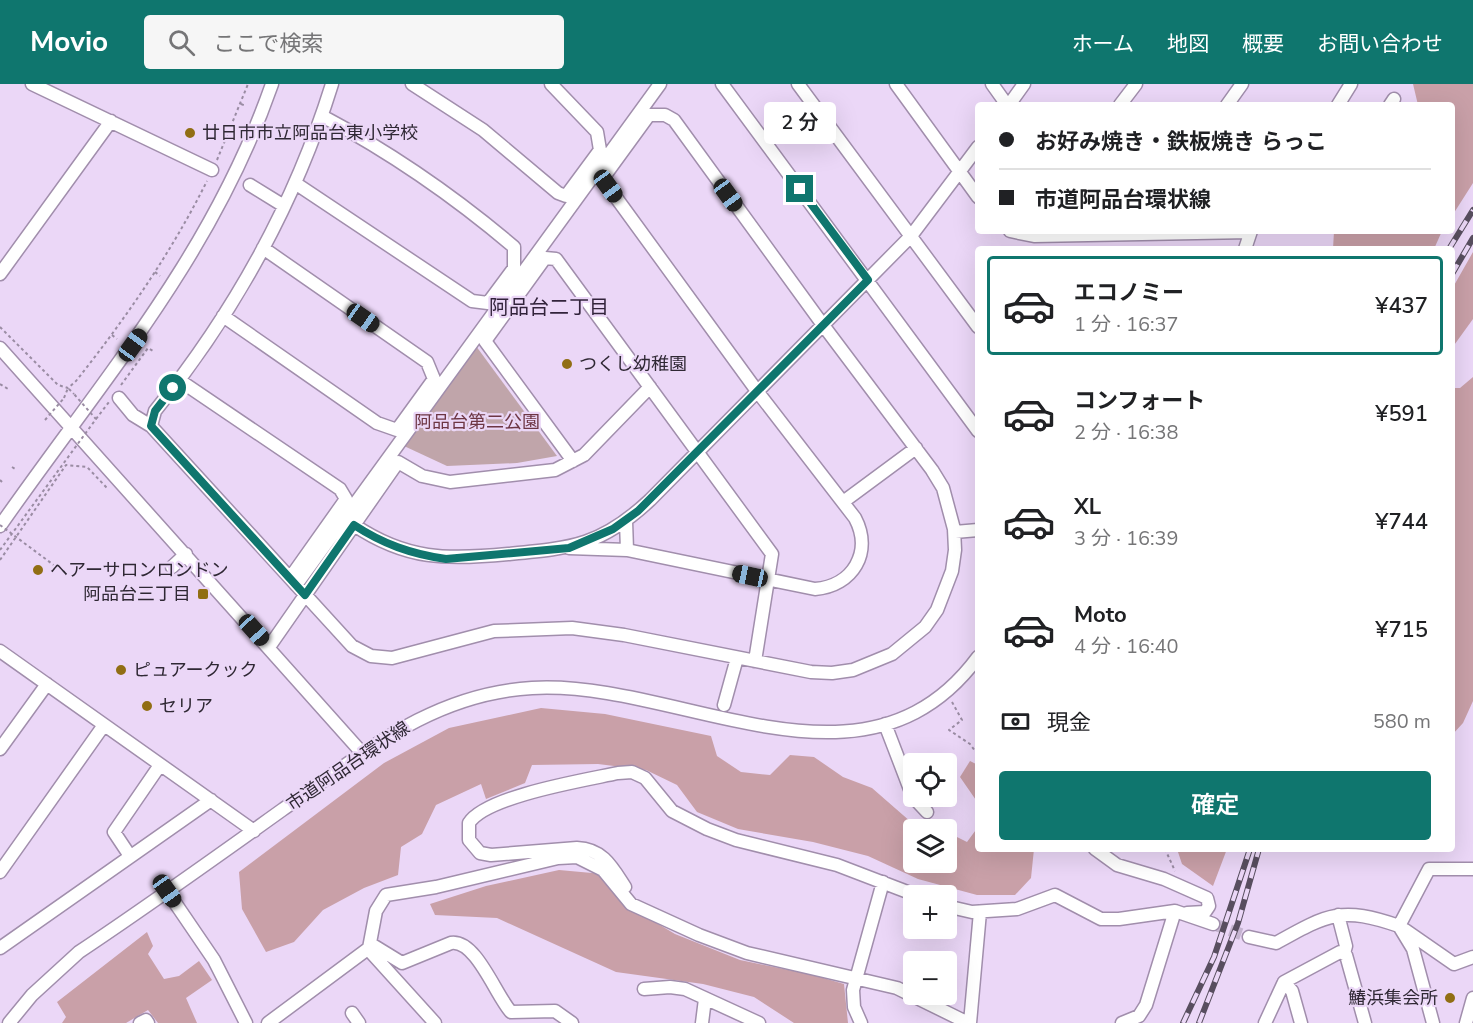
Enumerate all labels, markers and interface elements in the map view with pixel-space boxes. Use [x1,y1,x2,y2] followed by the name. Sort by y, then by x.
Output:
[144,15,564,69] search box
[30,23,108,61] text: Movio
[165,26,198,59] icon: search
[213,29,323,59] text: ここで検索
[1072,30,1134,58] text: ホーム
[1167,30,1209,58] text: 地図
[1242,30,1284,58] text: 概要
[1317,30,1443,58] text: お問い合わせ
[764,102,836,144] callout: 2 分
[781,109,819,136] text: 2 分
[202,121,418,145] place label: 廿日市市立阿品台東小学校
[183,126,197,140] marker: 廿日市市立阿品台東小学校
[1035,127,1327,157] text: お好み焼き・鉄板焼き らっこ
[590,166,626,206] car
[710,175,746,215] car
[786,175,813,202] route end
[1035,185,1211,215] text: 市道阿品台環状線
[1074,278,1184,308] text: エコノミー
[1002,279,1056,333] icon: car
[1375,291,1428,321] text: ¥437
[489,294,609,321] district label: 阿品台二丁目
[343,300,383,336] car
[1074,311,1179,338] text: 1 分 · 16:37
[115,325,151,365] car
[579,352,687,376] place label: つくし幼稚園
[560,357,574,371] marker: つくし幼稚園
[159,374,186,401] route start
[1074,386,1205,416] text: コンフォート
[1002,387,1056,441] icon: car
[1375,399,1428,429] text: ¥591
[414,410,540,434] park label: 阿品台第二公園
[1074,419,1179,446] text: 2 分 · 16:38
[1074,492,1101,522] text: XL
[1002,495,1056,549] icon: car
[1375,507,1428,537] text: ¥744
[1074,525,1179,552] text: 3 分 · 16:39
[50,558,229,582] place label: ヘアーサロンロンドン
[31,563,45,577] marker: ヘアーサロンロンドン
[731,563,769,589] car
[83,582,191,606] place label: 阿品台三丁目
[196,587,210,601] marker: 阿品台三丁目
[1074,600,1127,630] text: Moto
[1002,603,1056,657] icon: car
[235,611,273,649] car
[1375,615,1428,645] text: ¥715
[1074,633,1179,660] text: 4 分 · 16:40
[133,658,258,682] place label: ピュアークック
[114,663,128,677] marker: ピュアークック
[159,694,213,718] place label: セリア
[140,699,154,713] marker: セリア
[999,705,1032,738] icon: cash
[1047,708,1091,738] text: 現金
[1373,708,1431,735] text: 580 m
[282,716,414,816] street label: 市道阿品台環状線
[903,753,957,1005] map controls
[903,753,957,807] button: locate
[999,771,1431,840] button: 確定
[903,819,957,873] button: layers
[149,871,185,911] car
[903,885,957,939] button: +
[903,951,957,1005] button: −
[1348,986,1438,1010] place label: 鰆浜集会所
[1443,991,1457,1005] marker: 鰆浜集会所

